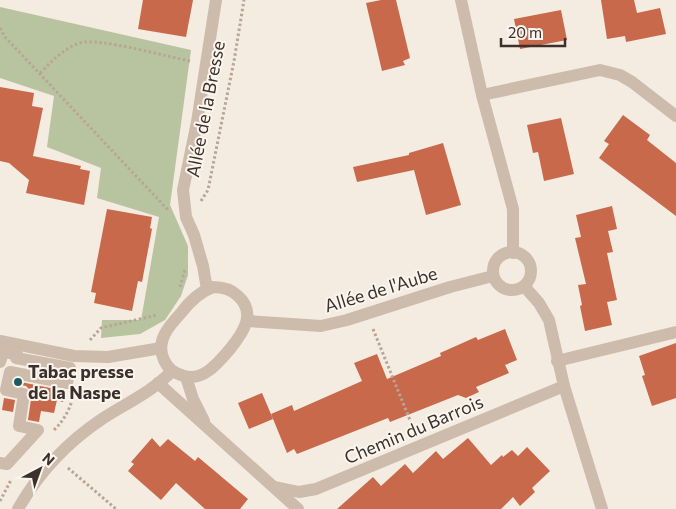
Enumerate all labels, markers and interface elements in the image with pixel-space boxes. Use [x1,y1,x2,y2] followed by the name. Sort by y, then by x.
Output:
[501,15,565,47] scale bar
[508,23,542,41] text: 20 m
[181,39,229,179] street label: Allée de la Bresse
[322,261,440,317] street label: Allée de l'Aube
[28,360,134,403] place label: Tabac presse de la Naspe
[12,376,24,388] marker: Tabac presse de la Naspe
[341,390,486,468] street label: Chemin du Barrois
[15,444,65,494] north arrow
[39,449,58,469] text: N

